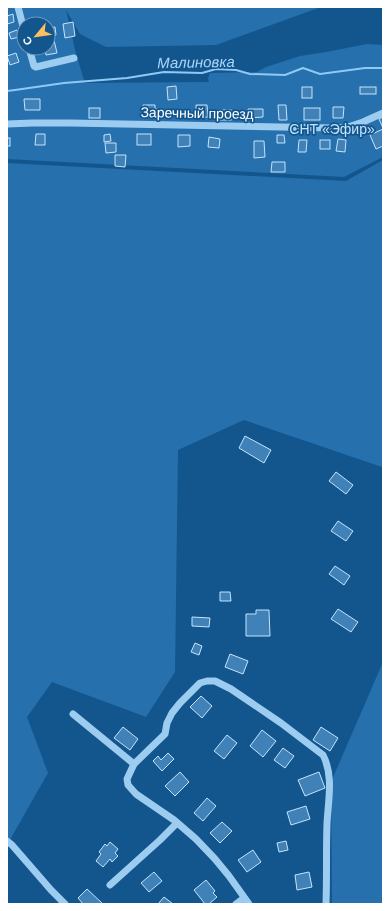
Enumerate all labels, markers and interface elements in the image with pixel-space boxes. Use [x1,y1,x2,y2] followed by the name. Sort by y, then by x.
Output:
[16,16,56,56] north arrow
[20,34,34,47] text: С
[157,53,235,71] water label: Малиновка
[140,104,254,122] street label: Заречный проезд
[289,121,375,137] park label: СНТ «Эфир»

